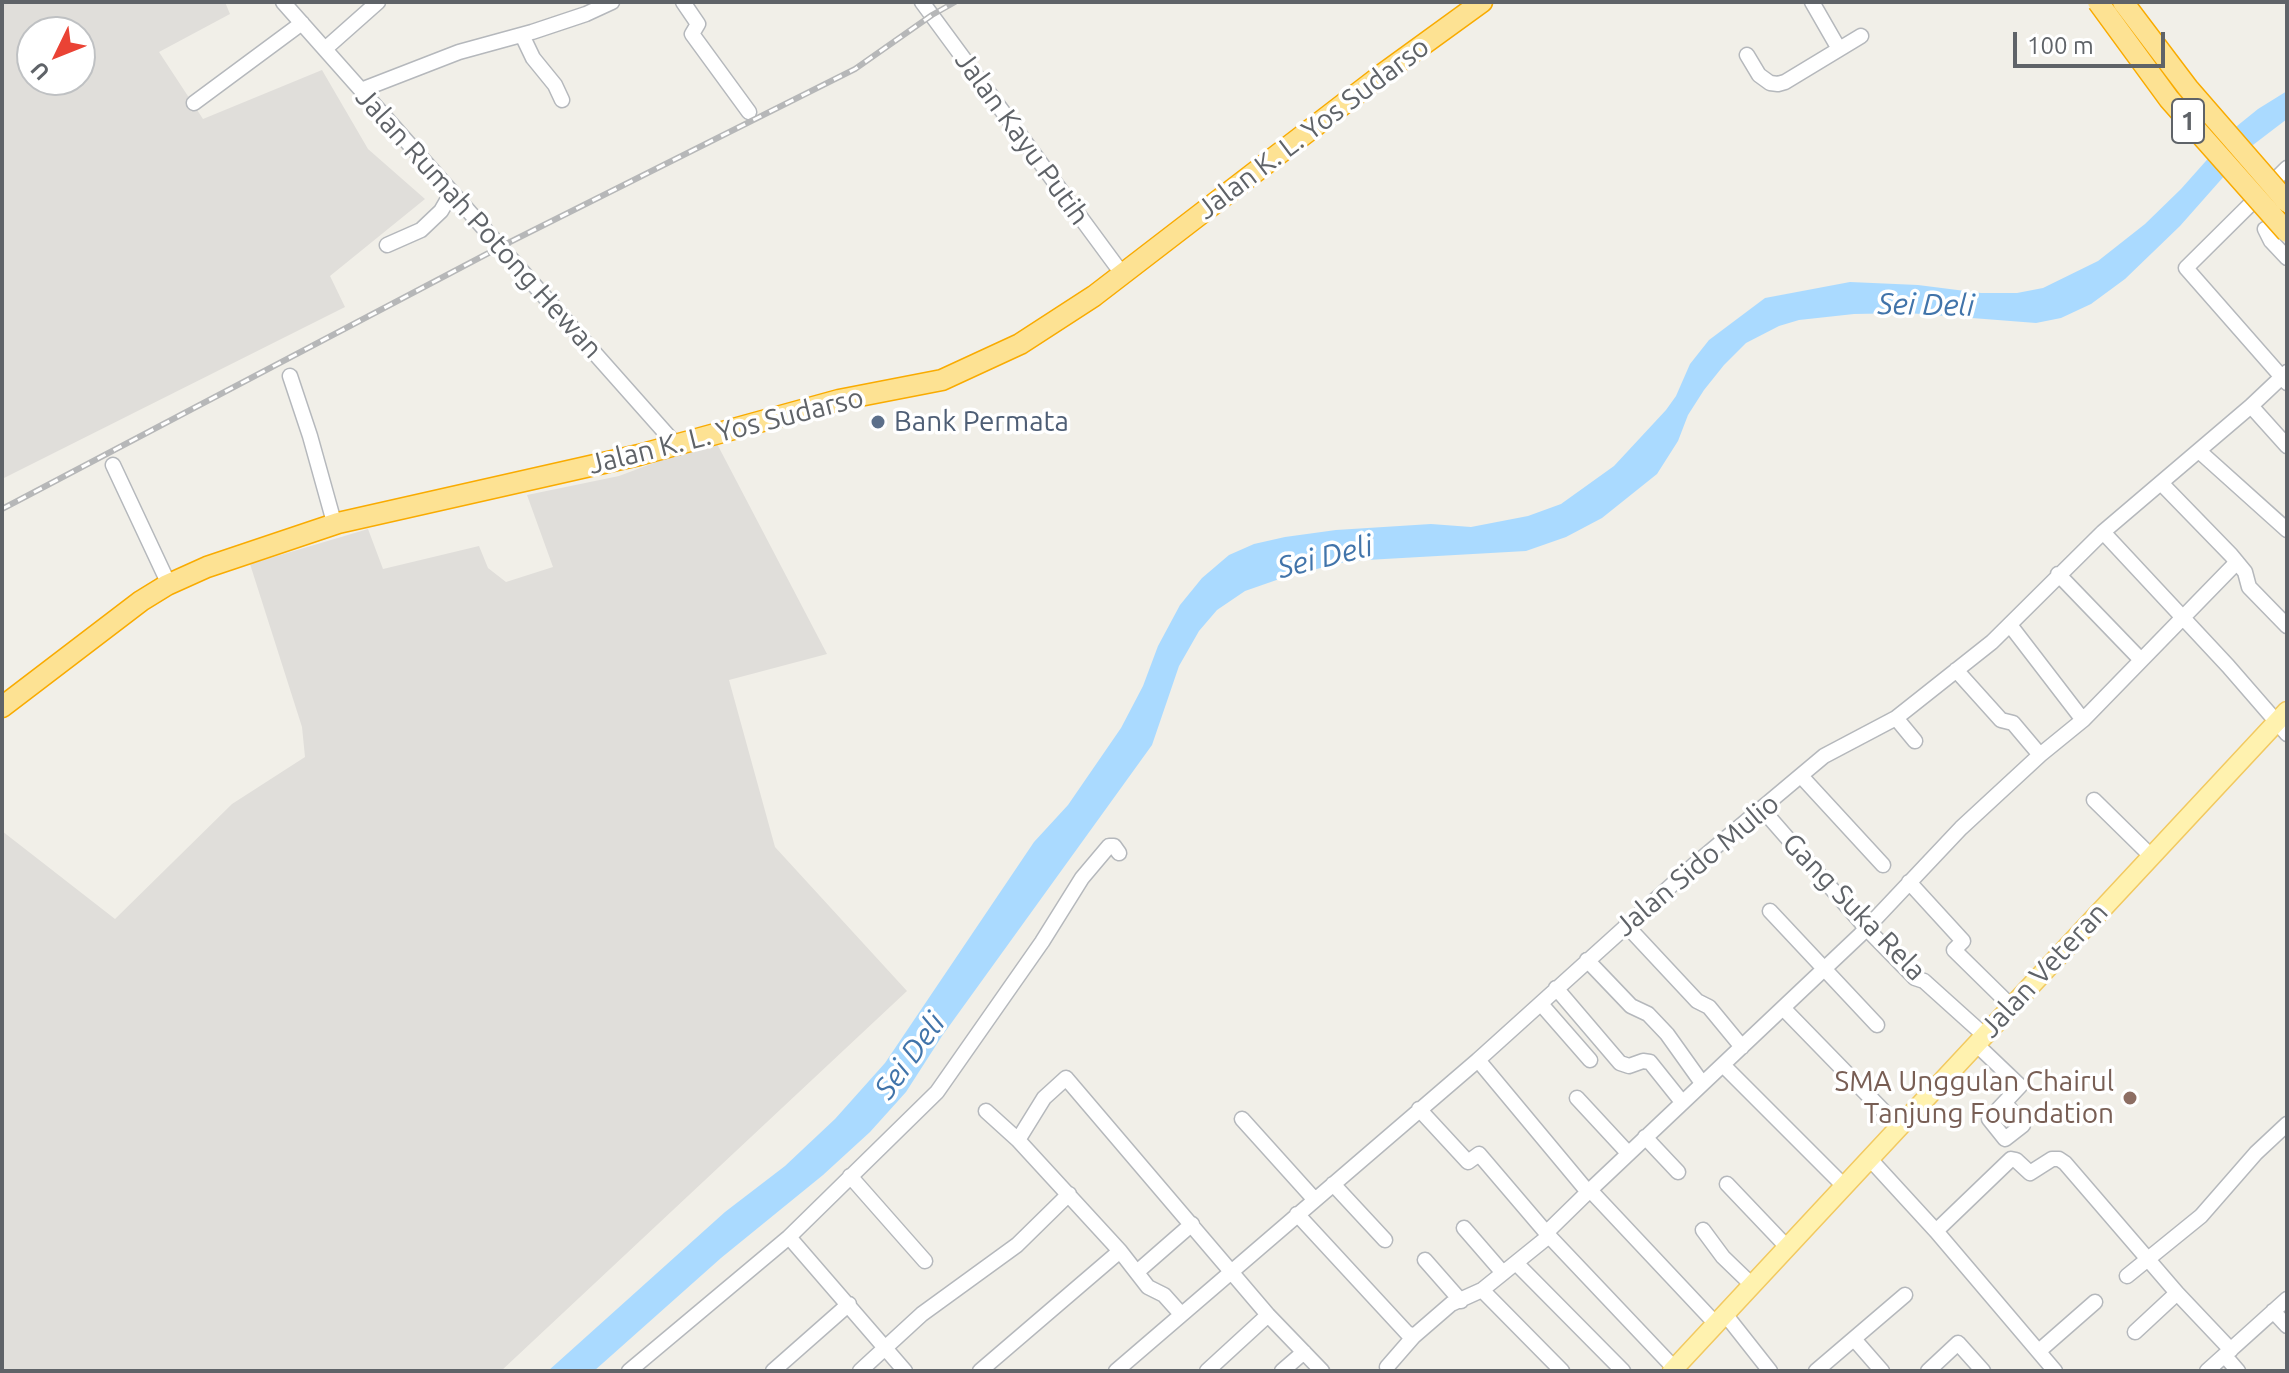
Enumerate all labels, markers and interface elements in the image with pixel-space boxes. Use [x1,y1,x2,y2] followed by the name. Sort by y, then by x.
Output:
[16,16,96,96] north arrow
[2017,16,2169,66] scale bar
[1190,30,1436,226] street label: Jalan K. L. Yos Sudarso
[2027,32,2094,59] text: 100 m
[948,45,1096,231] street label: Jalan Kayu Putih
[25,57,54,86] text: U
[349,81,609,365] street label: Jalan Rumah Potong Hewan
[2172,99,2204,143] road number: 1
[1877,286,1975,324] water label: Sei Deli
[585,381,867,481] street label: Jalan K. L. Yos Sudarso
[894,405,1069,439] place label: Bank Permata
[869,413,887,431] marker: Bank Permata
[1274,528,1376,586] water label: Sei Deli
[1608,787,1786,943] street label: Jalan Sido Mulio
[1775,826,1933,988] street label: Gang Suka Rela
[1973,896,2115,1044] street label: Jalan Veteran
[867,1006,953,1106] water label: Sei Deli
[1835,1065,2114,1131] place label: SMA Unggulan Chairul Tanjung Foundation
[2121,1089,2139,1107] marker: SMA Unggulan Chairul Tanjung Foundation

